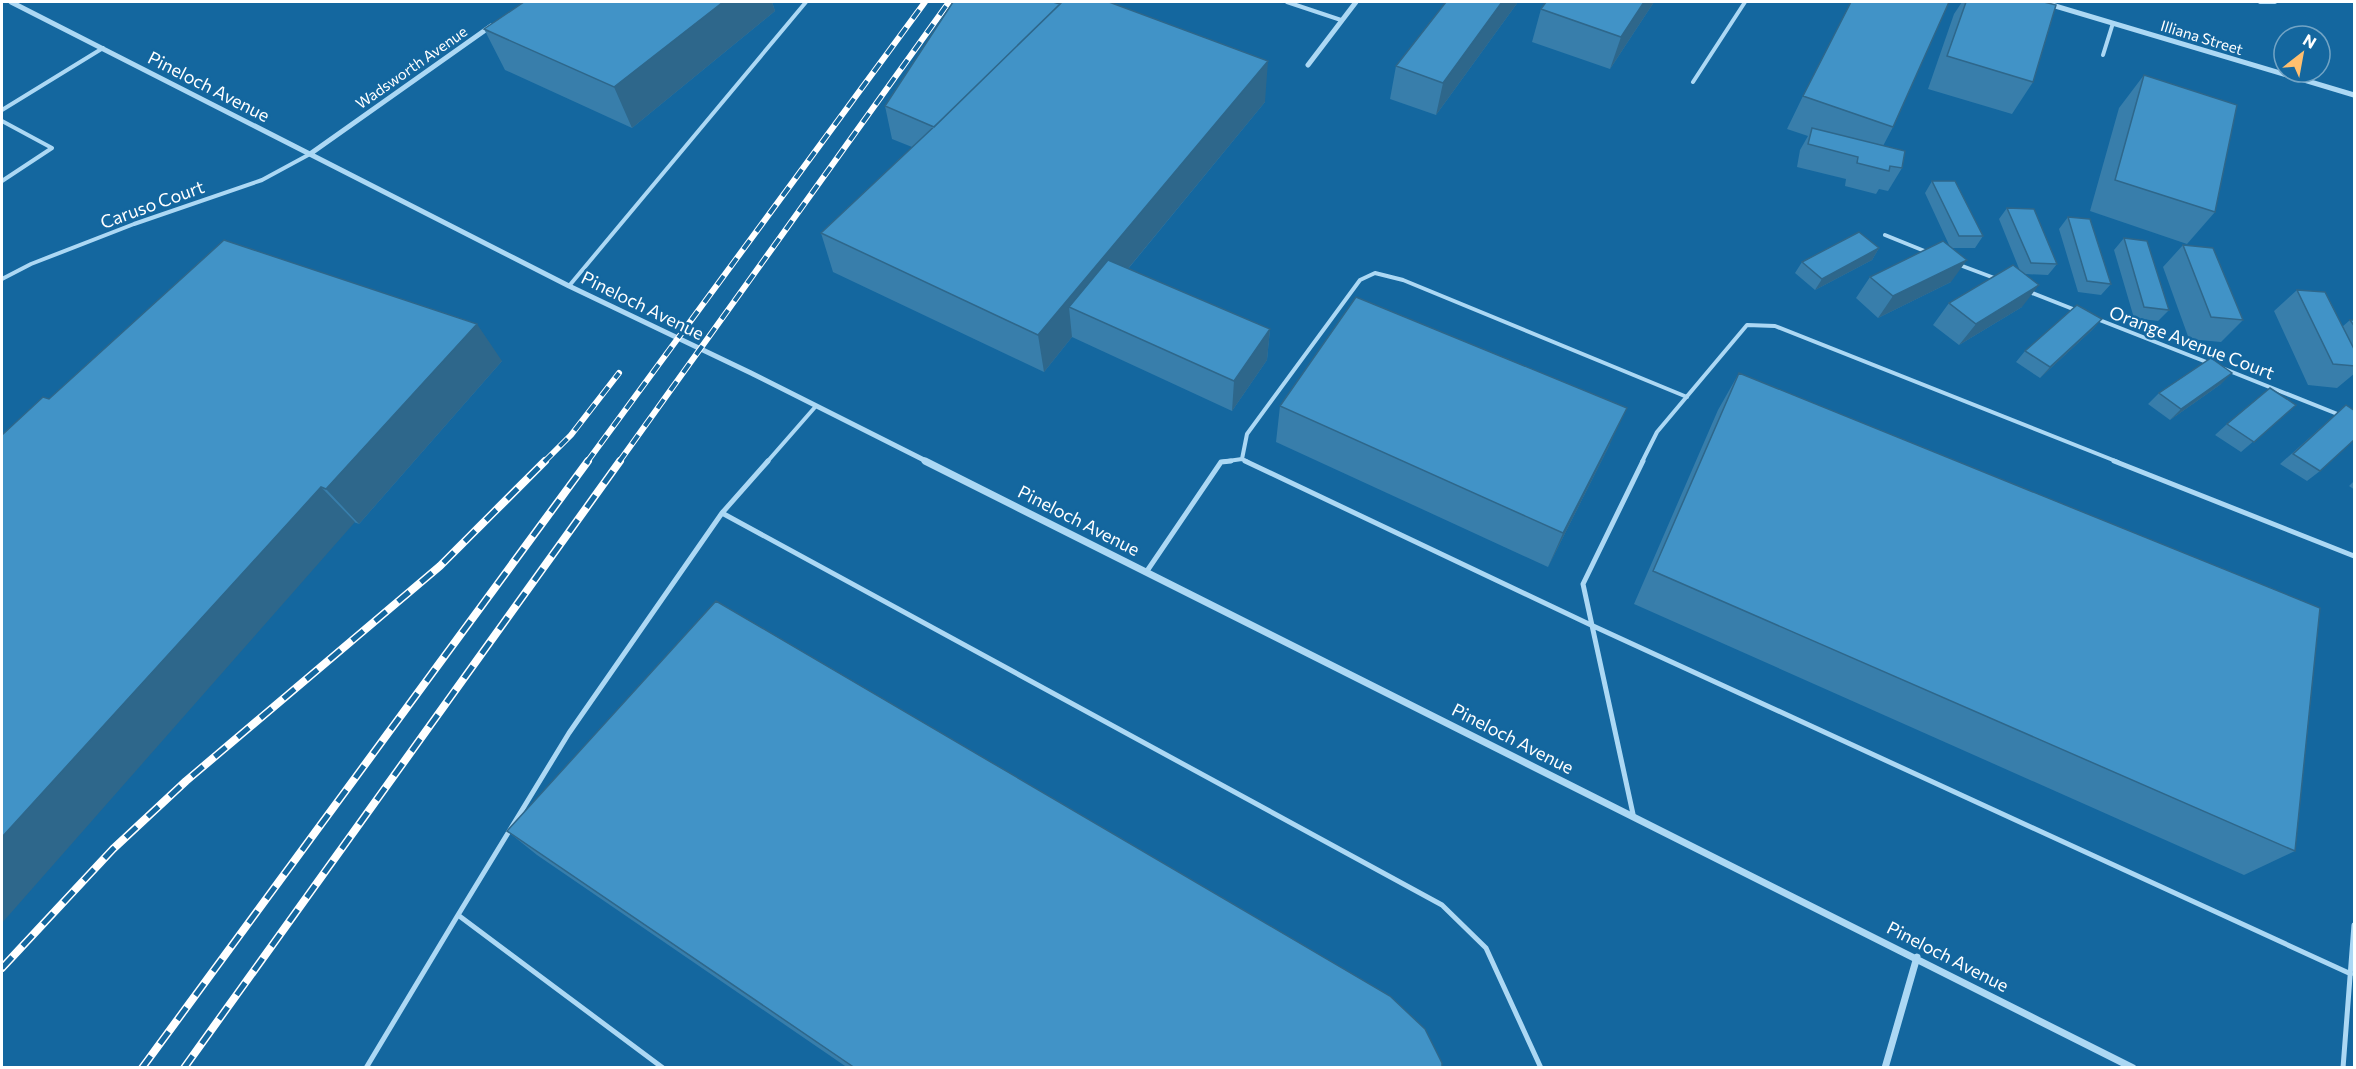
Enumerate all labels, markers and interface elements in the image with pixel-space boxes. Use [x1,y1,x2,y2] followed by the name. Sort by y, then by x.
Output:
[2159,16,2245,58] street label: Illiana Street
[352,22,470,112] street label: Wadsworth Avenue
[2272,24,2332,84] north arrow
[2300,29,2320,52] text: N
[144,46,274,126] street label: Pineloch Avenue
[97,175,207,233] street label: Caruso Court
[578,266,708,344] street label: Pineloch Avenue
[2106,300,2278,384] street label: Orange Avenue Court
[1014,480,1144,560] street label: Pineloch Avenue
[1448,698,1578,778] street label: Pineloch Avenue
[1883,916,2013,996] street label: Pineloch Avenue

